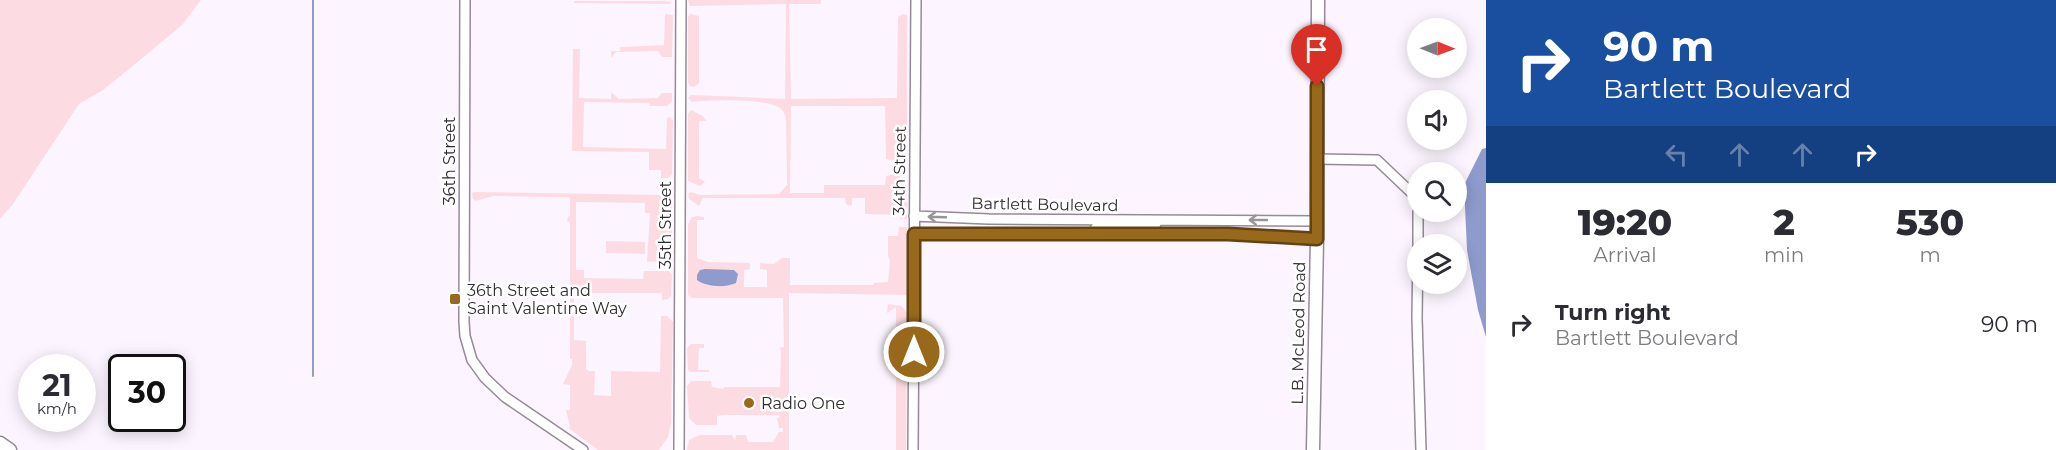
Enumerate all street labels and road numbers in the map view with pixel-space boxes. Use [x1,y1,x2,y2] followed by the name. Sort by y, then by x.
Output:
[440,116,459,205] street label: 36th Street
[889,126,910,216] street label: 34th Street
[656,181,675,269] street label: 35th Street
[971,194,1119,215] street label: Bartlett Boulevard
[1288,261,1309,405] street label: L.B. McLeod Road

